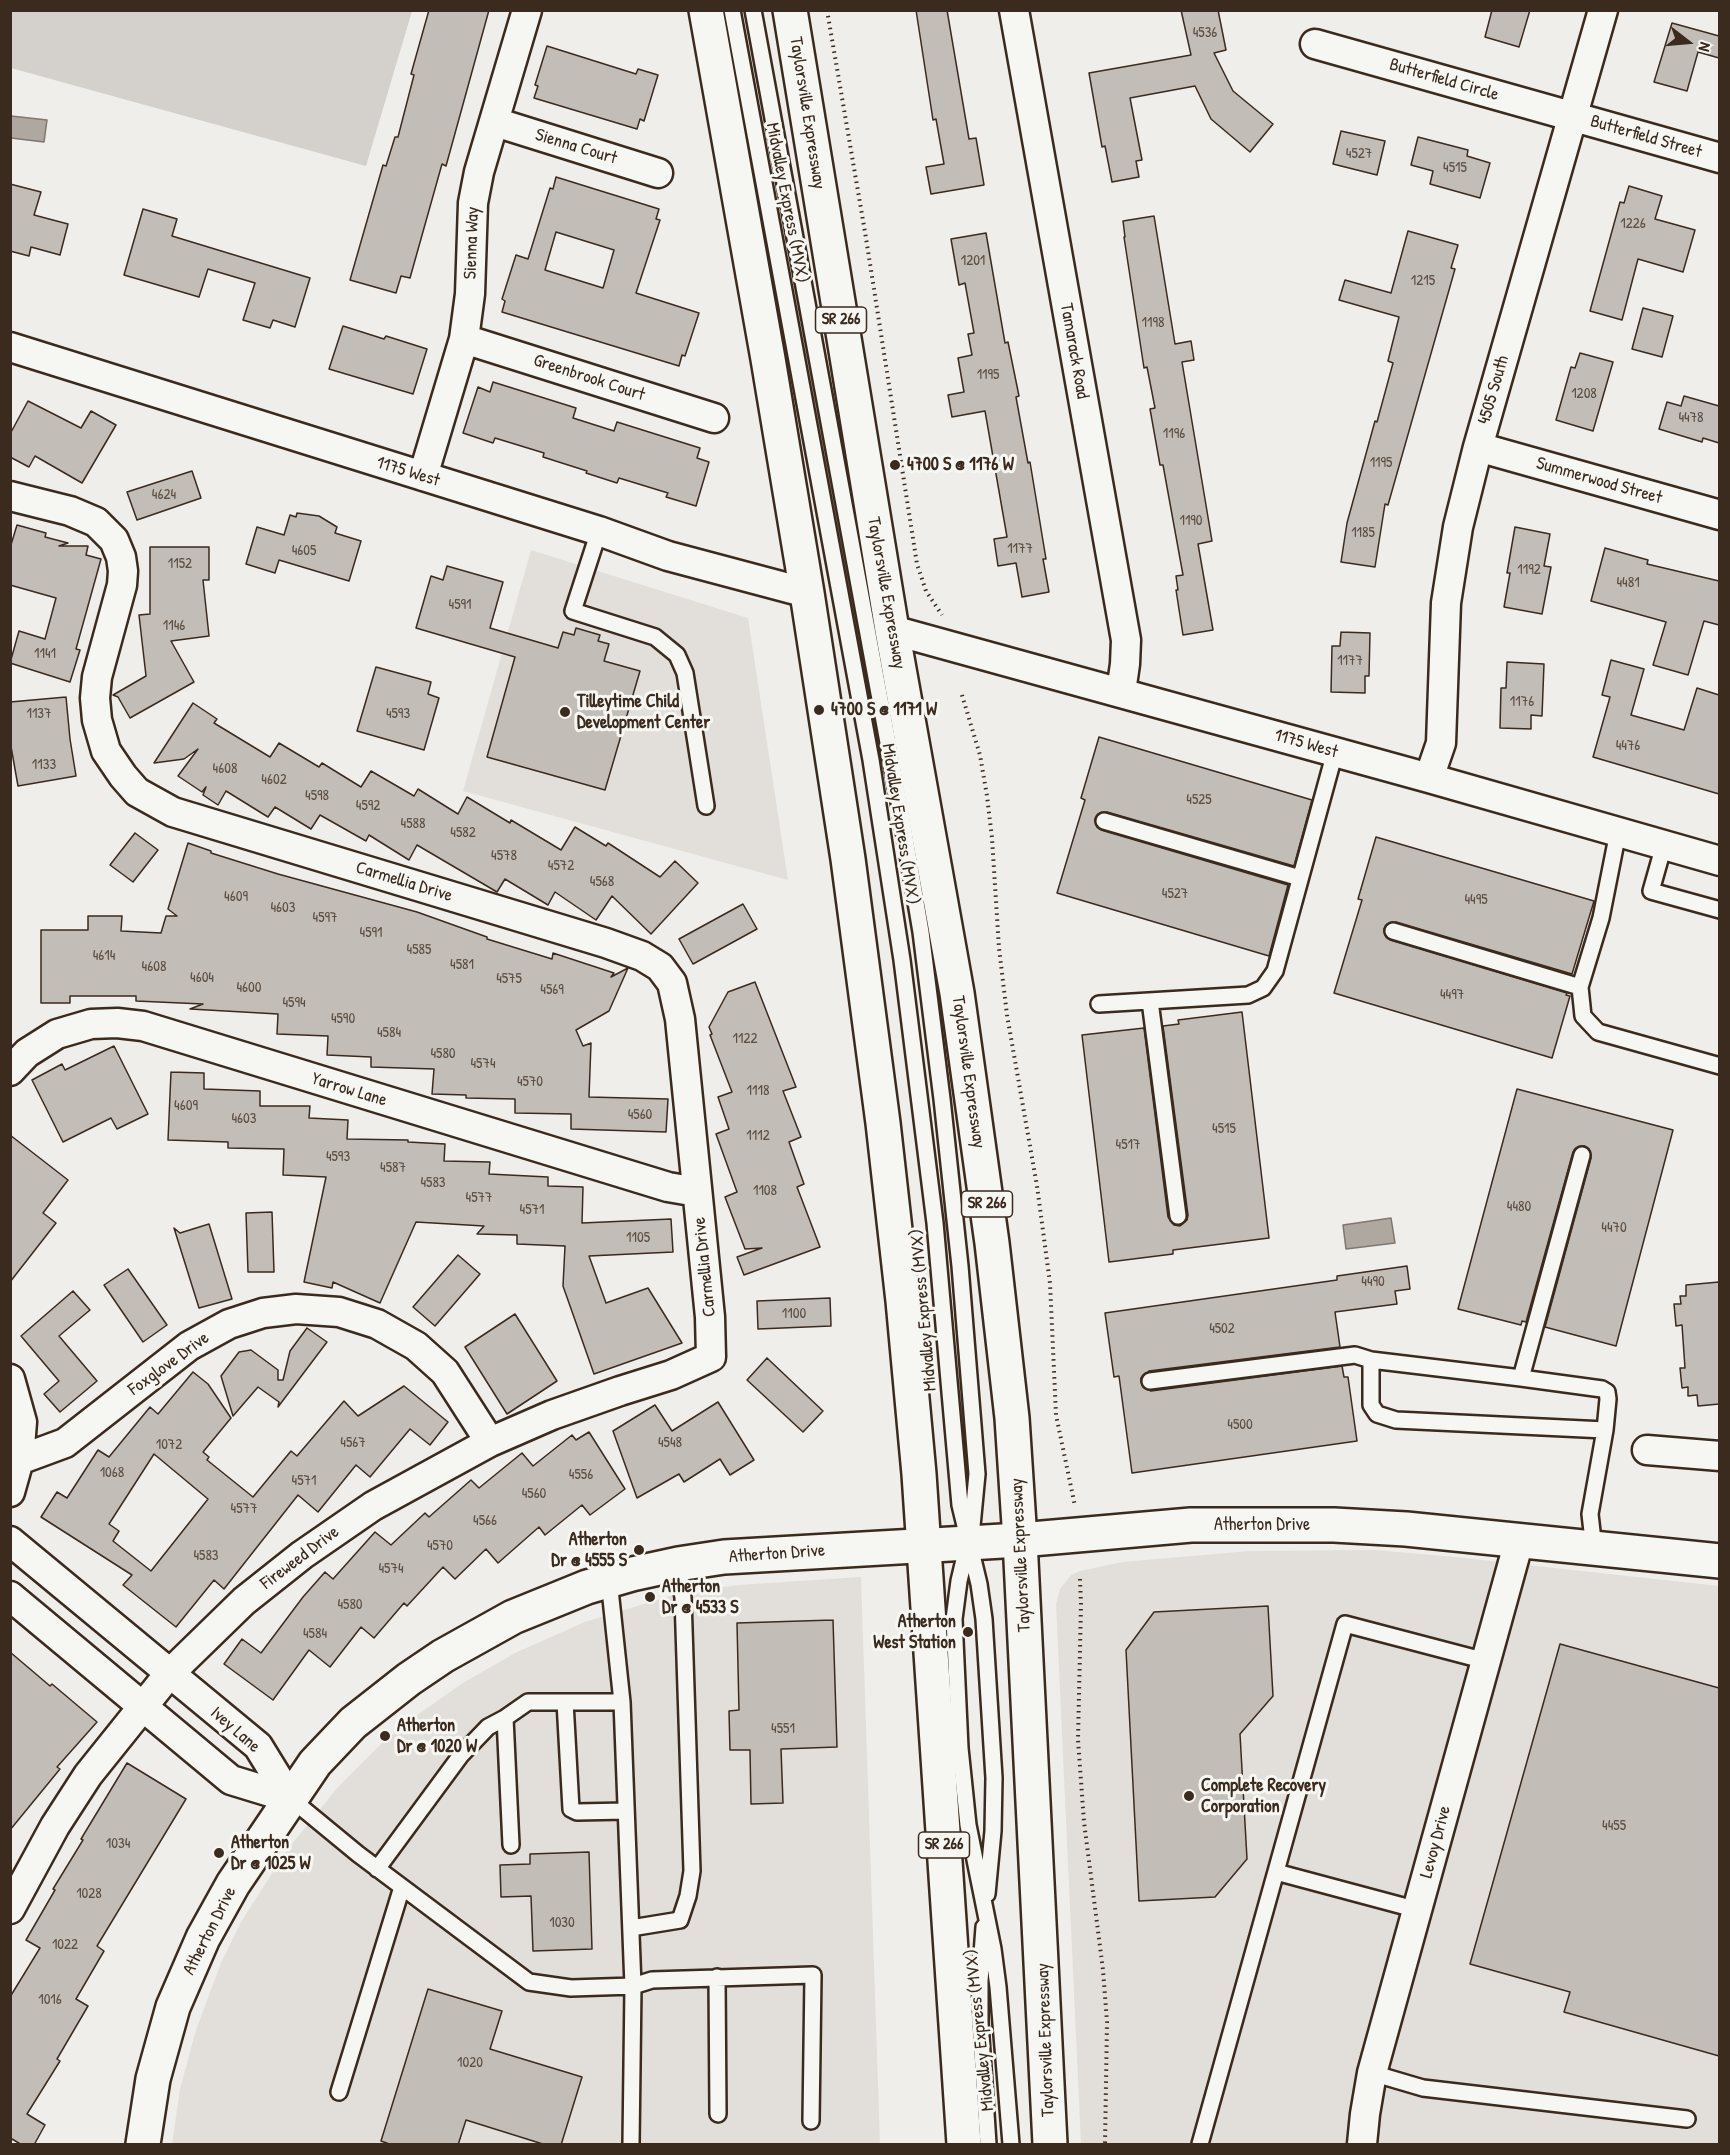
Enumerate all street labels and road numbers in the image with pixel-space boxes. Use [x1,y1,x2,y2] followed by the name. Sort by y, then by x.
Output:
[784,35,830,191] street label: Taylorsville Expressway
[1387,54,1501,106] street label: Butterfield Circle
[1588,111,1704,163] street label: Butterfield Street
[761,121,813,285] street label: Midvalley Express (MVX)
[533,124,619,170] street label: Sienna Court
[460,206,484,280] street label: Sienna Way
[1055,301,1093,401] street label: Tamarack Road
[816,307,866,333] road number: SR 266
[531,350,647,406] street label: Greenbrook Court
[1474,353,1514,427] street label: 4505 South
[374,452,442,492] street label: 1175 West
[1534,453,1664,509] street label: Summerwood Street
[862,515,910,671] street label: Taylorsville Expressway
[1272,725,1340,763] street label: 1175 West
[877,742,923,906] street label: Midvalley Express (MVX)
[353,857,455,907] street label: Carmellia Drive
[947,994,989,1150] street label: Taylorsville Expressway
[309,1068,389,1112] street label: Yarrow Lane
[962,1191,1012,1217] road number: SR 266
[689,1216,721,1318] street label: Carmellia Drive
[906,1228,942,1392] street label: Midvalley Express (MVX)
[124,1327,214,1401] street label: Foxglove Drive
[1006,1478,1036,1632] street label: Taylorsville Expressway
[1214,1514,1310,1536] street label: Atherton Drive
[257,1522,343,1594] street label: Fireweed Drive
[728,1540,826,1568] street label: Atherton Drive
[205,1702,265,1758] street label: Ivey Lane
[1416,1803,1456,1881] street label: Levoy Drive
[918,1832,970,1858] road number: SR 266
[179,1883,241,1979] street label: Atherton Drive
[961,1948,999,2112] street label: Midvalley Express (MVX)
[1033,1963,1059,2117] street label: Taylorsville Expressway

